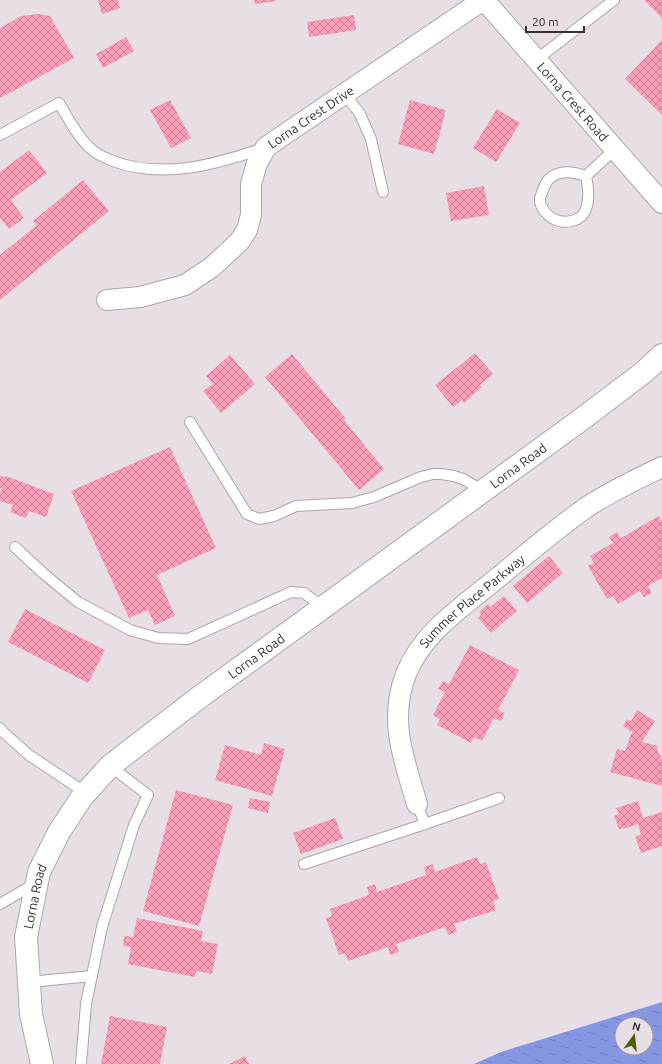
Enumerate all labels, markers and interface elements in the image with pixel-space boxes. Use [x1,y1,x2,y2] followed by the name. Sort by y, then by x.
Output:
[526,8,584,34] scale bar
[532,15,559,28] text: 20 m
[535,59,611,144] street label: Lorna Crest Road
[265,83,356,151] street label: Lorna Crest Drive
[487,440,549,491] street label: Lorna Road
[416,552,527,650] street label: Summer Place Parkway
[225,631,287,681] street label: Lorna Road
[21,861,49,930] street label: Lorna Road
[614,1016,654,1056] north arrow
[631,1019,642,1033] text: N

